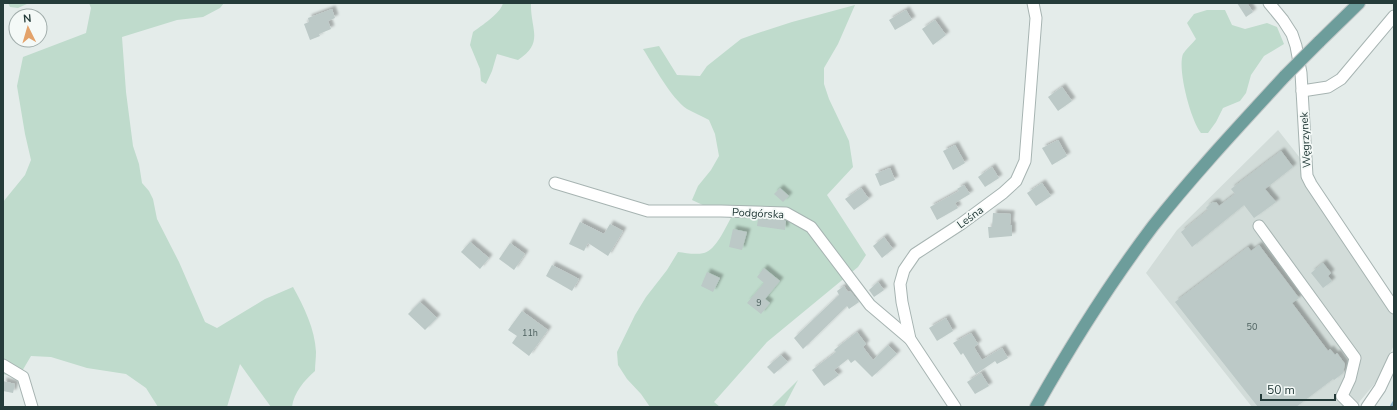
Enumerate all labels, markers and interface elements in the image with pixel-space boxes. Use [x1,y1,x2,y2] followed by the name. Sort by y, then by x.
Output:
[8,8,48,48] north arrow
[22,11,32,26] text: N
[1297,111,1314,168] street label: Węgrzynek
[954,203,987,232] street label: Leśna
[731,205,785,222] street label: Podgórska
[756,297,762,309] house number: 9
[1247,321,1257,333] house number: 50
[522,327,538,339] house number: 11h
[1261,376,1335,402] scale bar
[1267,382,1295,398] text: 50 m

